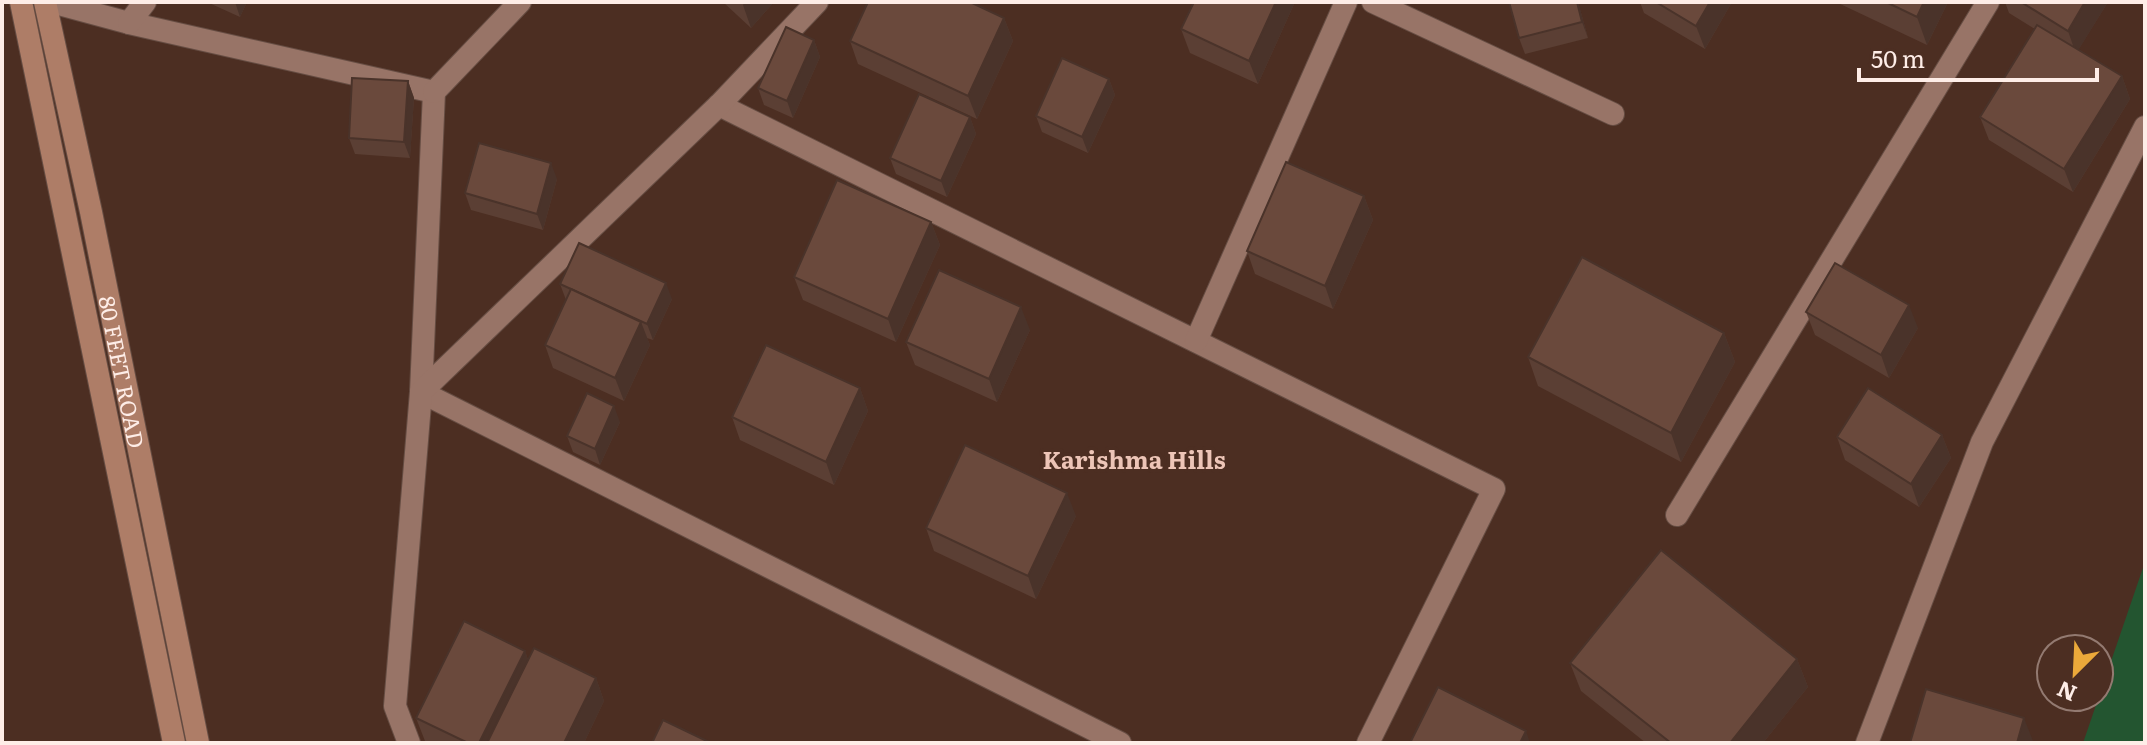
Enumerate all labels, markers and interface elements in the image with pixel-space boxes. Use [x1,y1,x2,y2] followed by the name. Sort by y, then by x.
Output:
[1859,32,2097,82] scale bar
[1871,40,1925,75] text: 50 m
[92,293,155,451] street label: 80 FEET ROAD
[1042,441,1226,476] district label: Karishma Hills
[2035,633,2115,713] north arrow
[2051,674,2081,711] text: N

